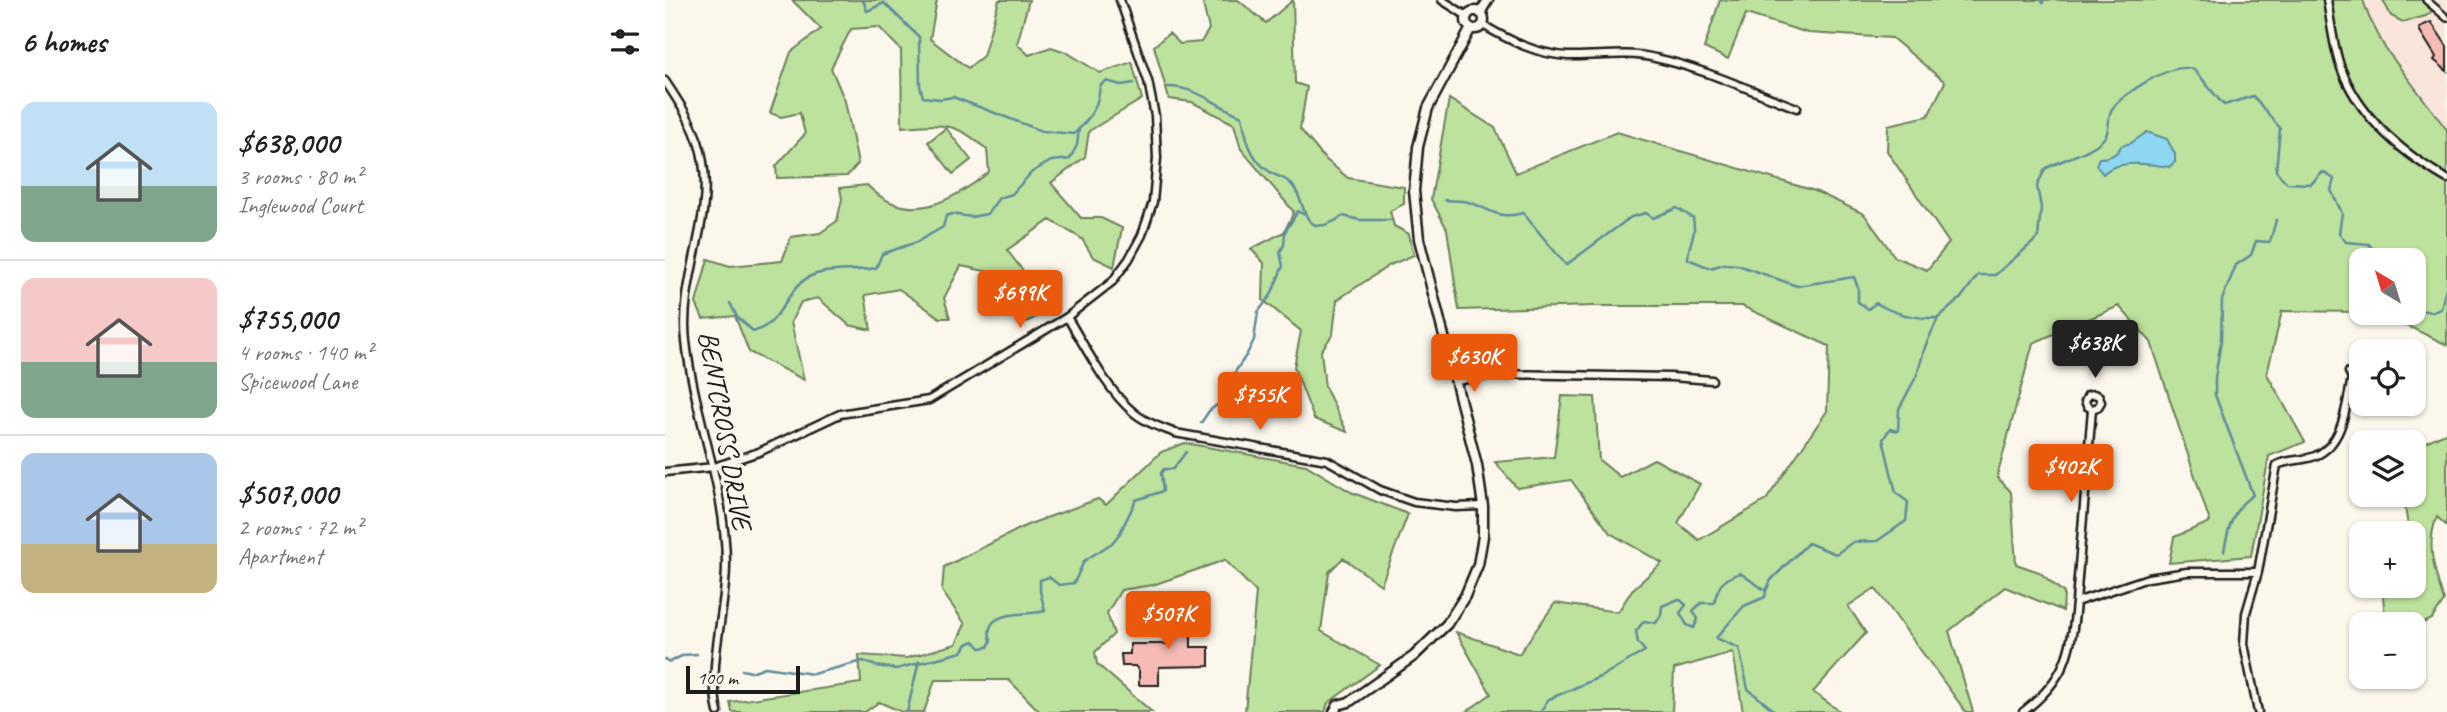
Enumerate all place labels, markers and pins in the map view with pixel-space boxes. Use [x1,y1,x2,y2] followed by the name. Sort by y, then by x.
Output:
[971,270,1069,330] pin: $699K
[2046,320,2144,380] pin: $638K
[1425,334,1523,394] pin: $630K
[1211,372,1309,432] pin: $755K
[2022,444,2120,504] pin: $402K
[1119,592,1217,651] pin: $507K

